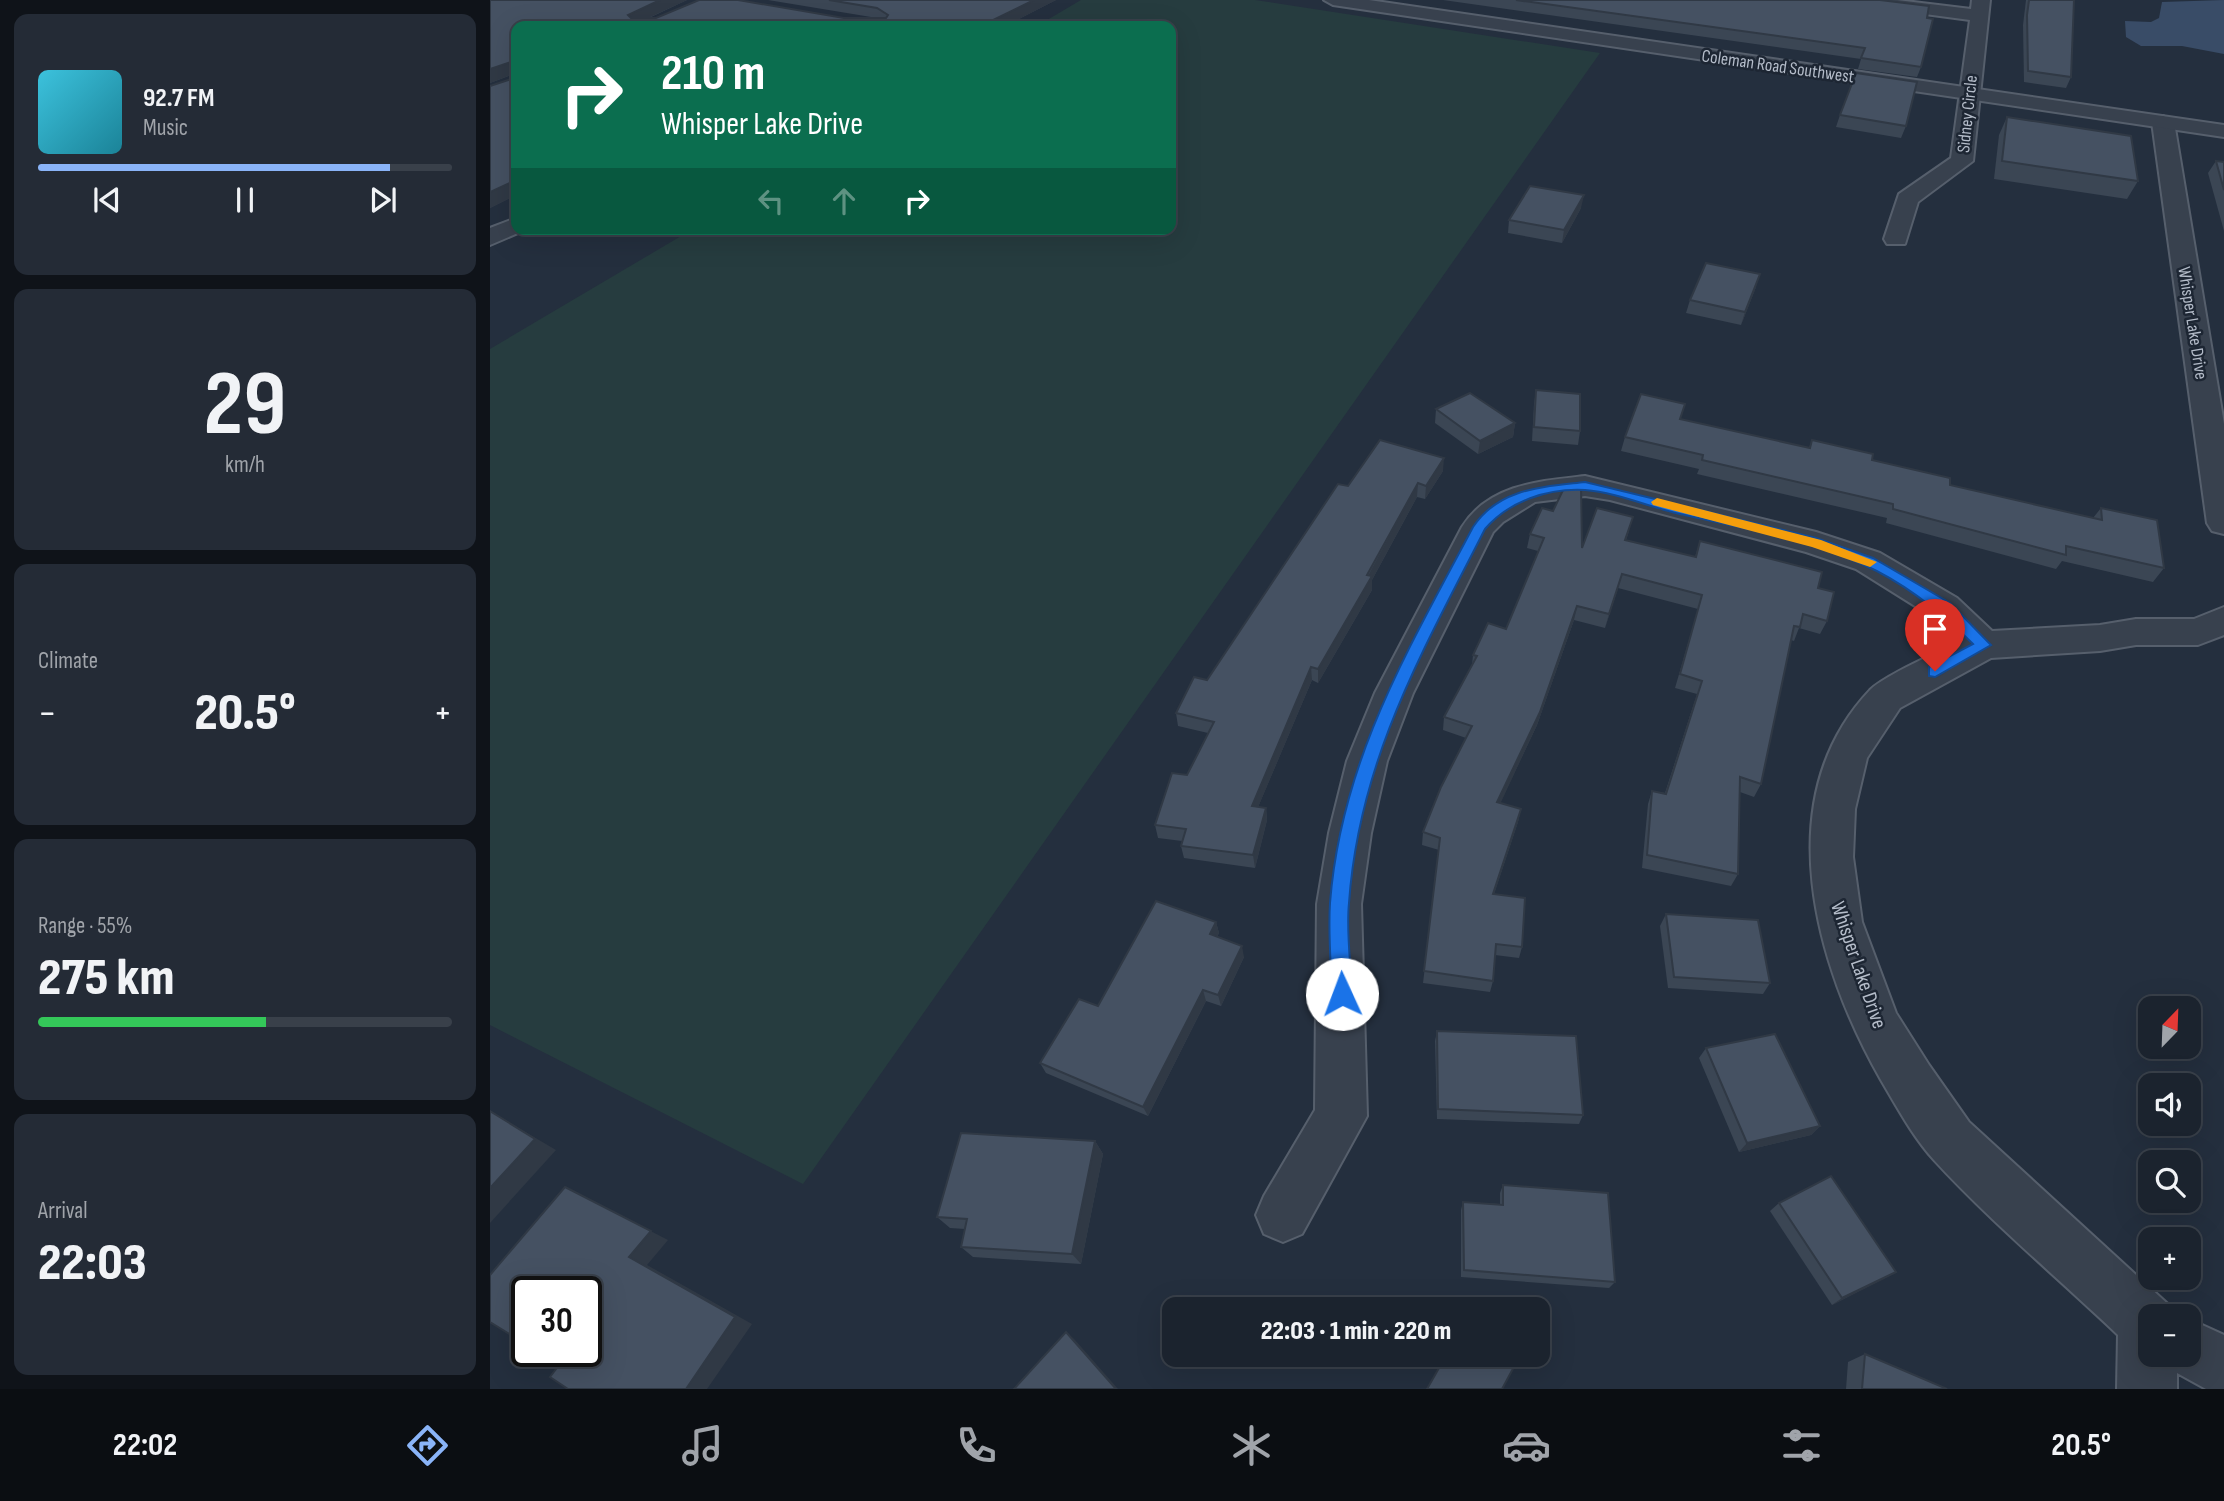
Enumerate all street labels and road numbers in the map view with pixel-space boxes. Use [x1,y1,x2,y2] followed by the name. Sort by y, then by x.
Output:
[1700,45,1856,88] street label: Coleman Road Southwest
[1953,74,1982,154] street label: Sidney Circle
[2173,265,2212,381] street label: Whisper Lake Drive
[1825,898,1892,1032] street label: Whisper Lake Drive

